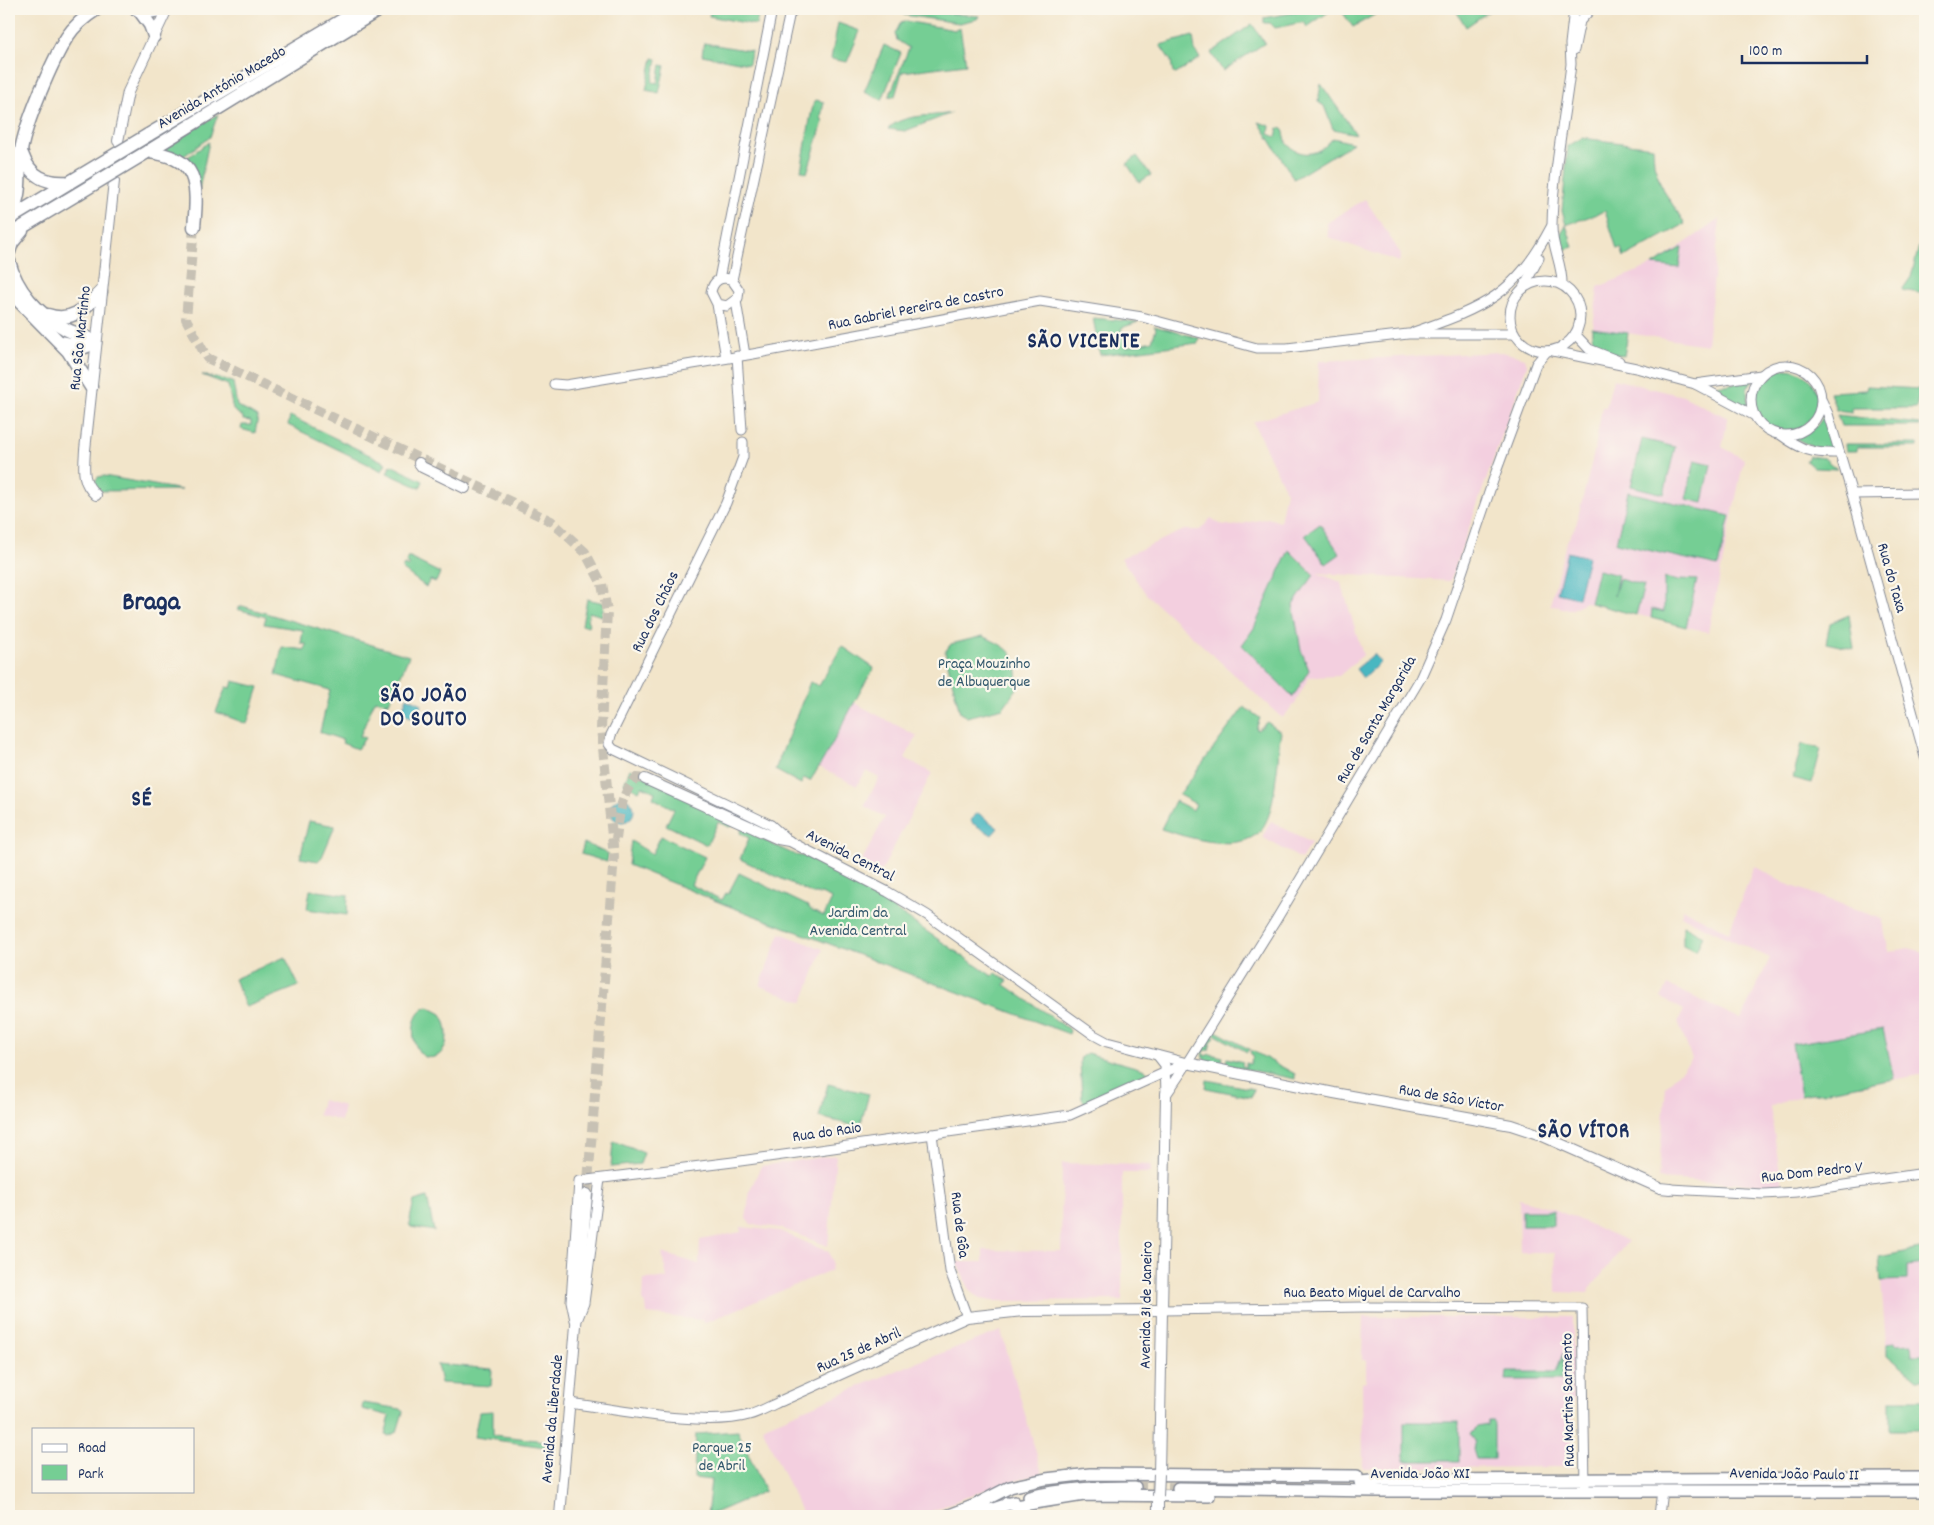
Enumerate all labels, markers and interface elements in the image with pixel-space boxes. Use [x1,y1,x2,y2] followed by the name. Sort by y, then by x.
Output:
[1742,32,1866,64] scale bar
[153,40,291,136] street label: Avenida António Macedo
[1749,41,1782,63] text: 100 m
[826,281,1006,337] street label: Rua Gabriel Pereira de Castro
[64,285,98,391] street label: Rua São Martinho
[1028,328,1140,358] district label: SÃO VICENTE
[1870,540,1912,616] street label: Rua do Taxa
[626,567,686,657] street label: Rua dos Chãos
[122,585,181,622] district label: Braga
[1331,651,1423,788] street label: Rua de Santa Margarida
[938,653,1030,694] park label: Praça Mouzinho de Albuquerque
[380,682,468,736] district label: SÃO JOÃO DO SOUTO
[132,786,152,816] district label: SÉ
[802,824,899,888] street label: Avenida Central
[810,902,907,943] park label: Jardim da Avenida Central
[1397,1078,1505,1120] street label: Rua de São Victor
[791,1117,863,1149] street label: Rua do Raio
[1538,1118,1630,1148] district label: SÃO VÍTOR
[1760,1156,1864,1190] street label: Rua Dom Pedro V
[944,1190,975,1260] street label: Rua de Gôa
[1134,1241,1160,1369] street label: Avenida 31 de Janeiro
[1283,1282,1461,1305] street label: Rua Beato Miguel de Carvalho
[813,1322,905,1380] street label: Rua 25 de Abril
[1556,1333,1582,1467] street label: Rua Martins Sarmento
[536,1354,570,1484] street label: Avenida da Liberdade
[32,1428,195,1492] legend
[692,1437,752,1478] park label: Parque 25 de Abril
[78,1438,106,1460] text: Road
[1729,1462,1859,1488] street label: Avenida João Paulo II
[1370,1463,1470,1486] street label: Avenida João XXI
[78,1464,104,1486] text: Park

